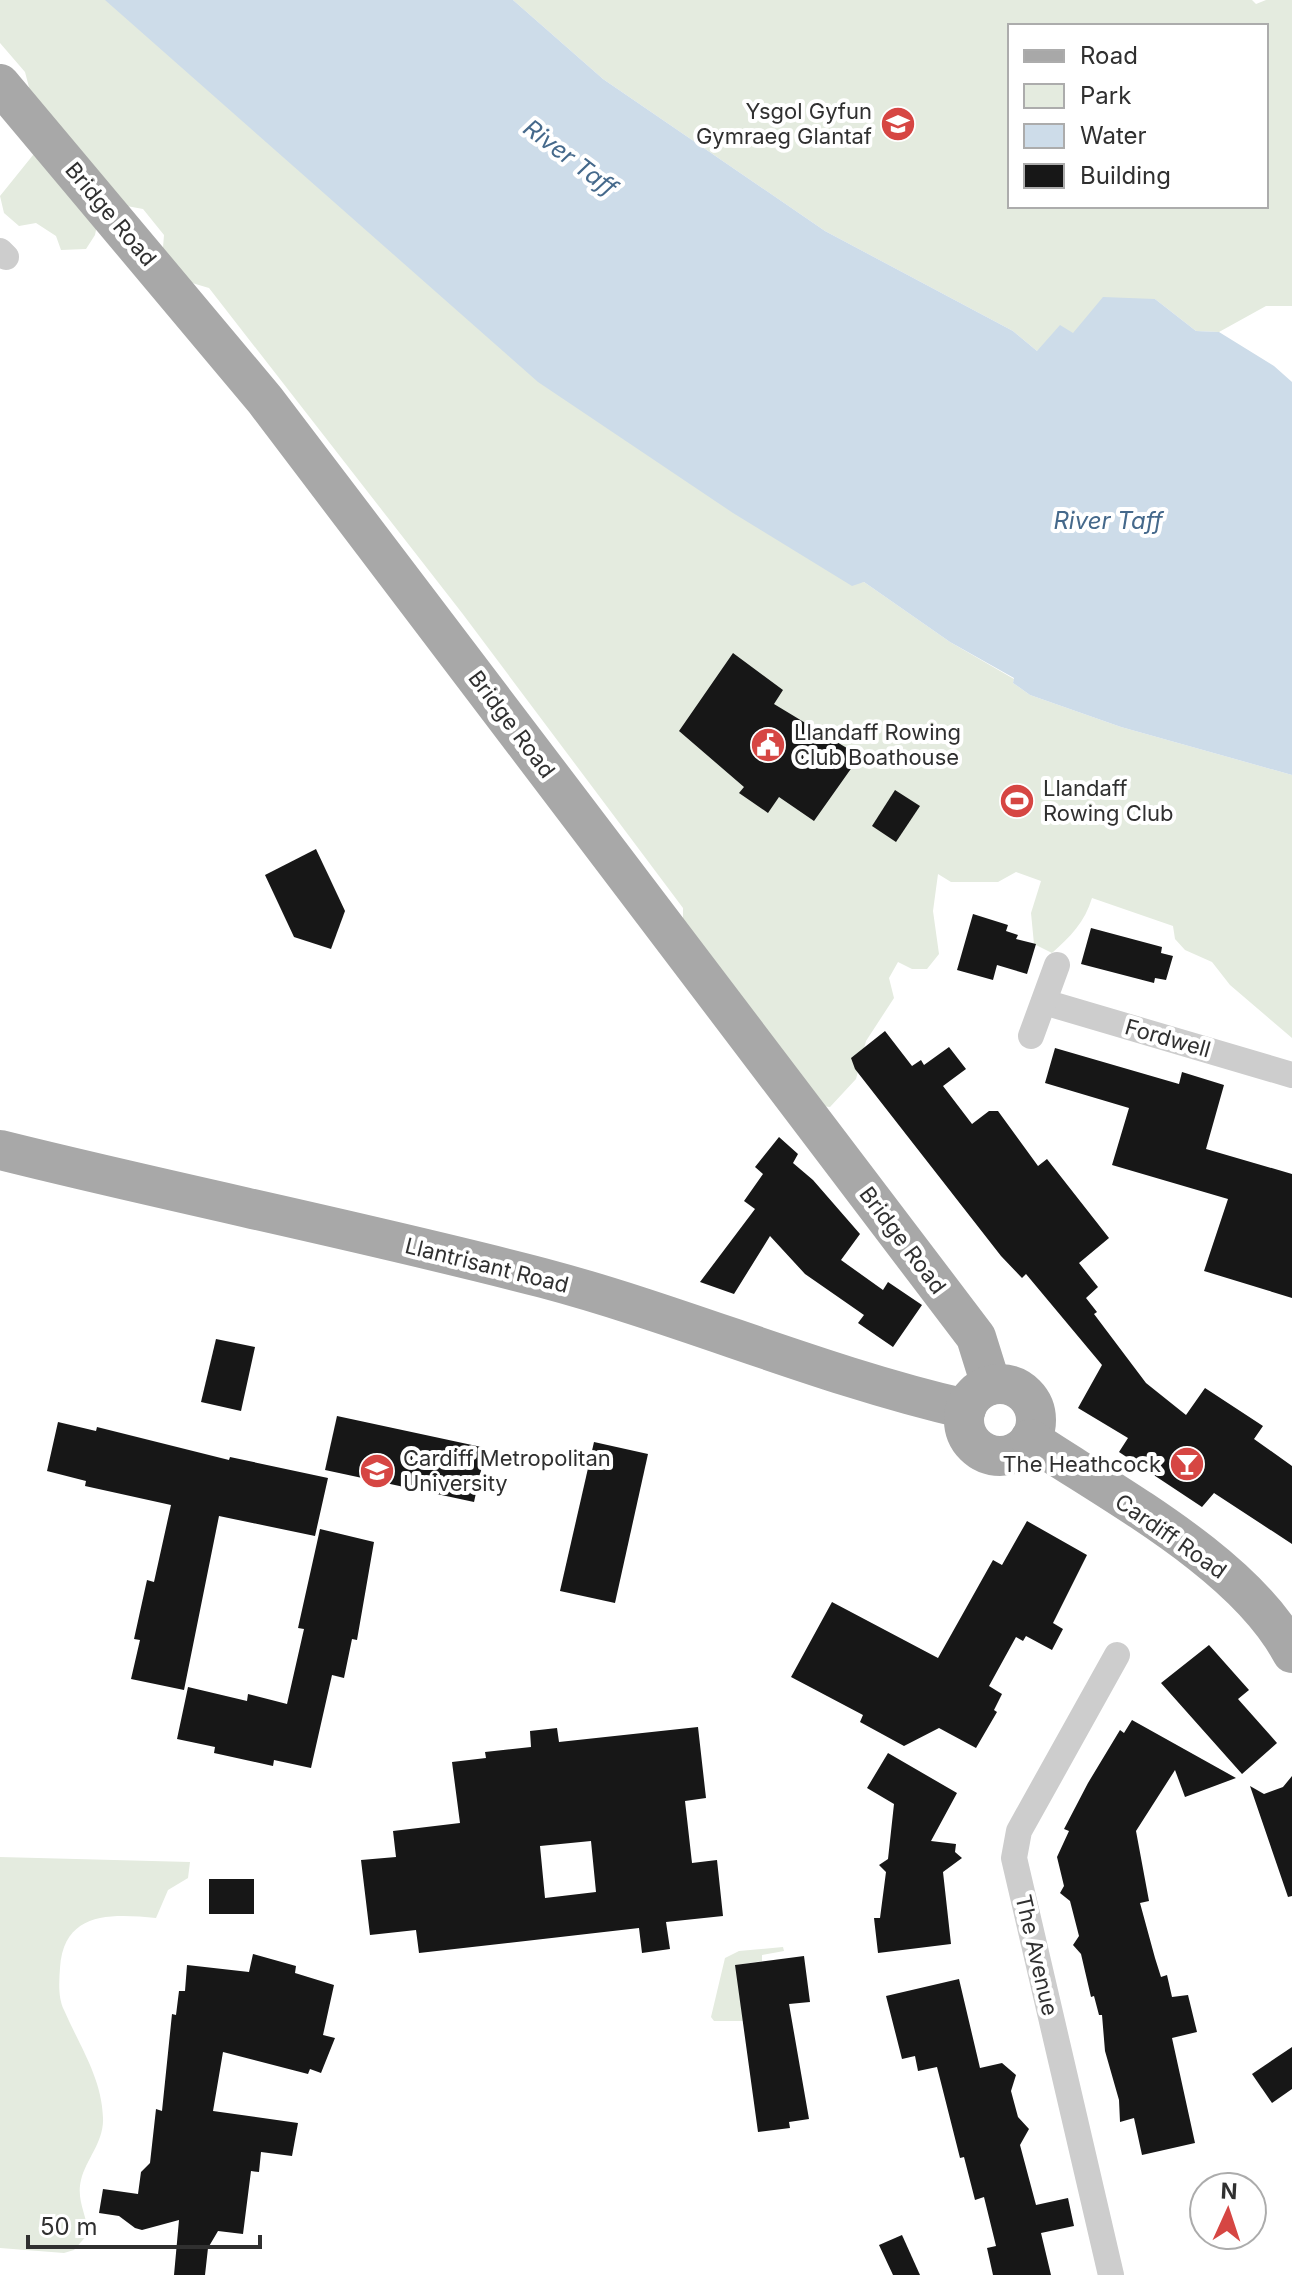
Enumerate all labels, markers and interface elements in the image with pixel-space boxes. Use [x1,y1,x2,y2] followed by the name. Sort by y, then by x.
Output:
[1008,24,1268,208] legend
[1080,41,1138,70] text: Road
[1080,81,1131,110] text: Park
[696,98,872,149] place label: Ysgol Gyfun Gymraeg Glantaf
[879,105,917,143] school or university icon: Ysgol Gyfun Gymraeg Glantaf
[518,113,624,203] water label: River Taff
[1080,121,1147,150] text: Water
[60,157,162,271] street label: Bridge Road
[1080,161,1171,190] text: Building
[1053,506,1165,535] water label: River Taff
[463,665,561,783] street label: Bridge Road
[794,719,961,770] place label: Llandaff Rowing Club Boathouse
[749,726,787,764] public building icon: Llandaff Rowing Club Boathouse
[1043,775,1174,826] place label: Llandaff Rowing Club
[998,782,1036,820] sports icon: Llandaff Rowing Club
[1122,1013,1214,1063] street label: Fordwell
[854,1181,952,1299] street label: Bridge Road
[403,1232,571,1298] street label: Llantrisant Road
[403,1445,611,1496] place label: Cardiff Metropolitan University
[1168,1445,1206,1483] bar icon: The Heathcock
[1002,1451,1161,1477] place label: The Heathcock
[358,1452,396,1490] school or university icon: Cardiff Metropolitan University
[1110,1488,1232,1584] street label: Cardiff Road
[1010,1892,1064,2018] street label: The Avenue
[1188,2171,1268,2251] north arrow
[1220,2178,1238,2204] text: N
[28,2199,260,2249] scale bar
[40,2212,98,2241] text: 50 m

